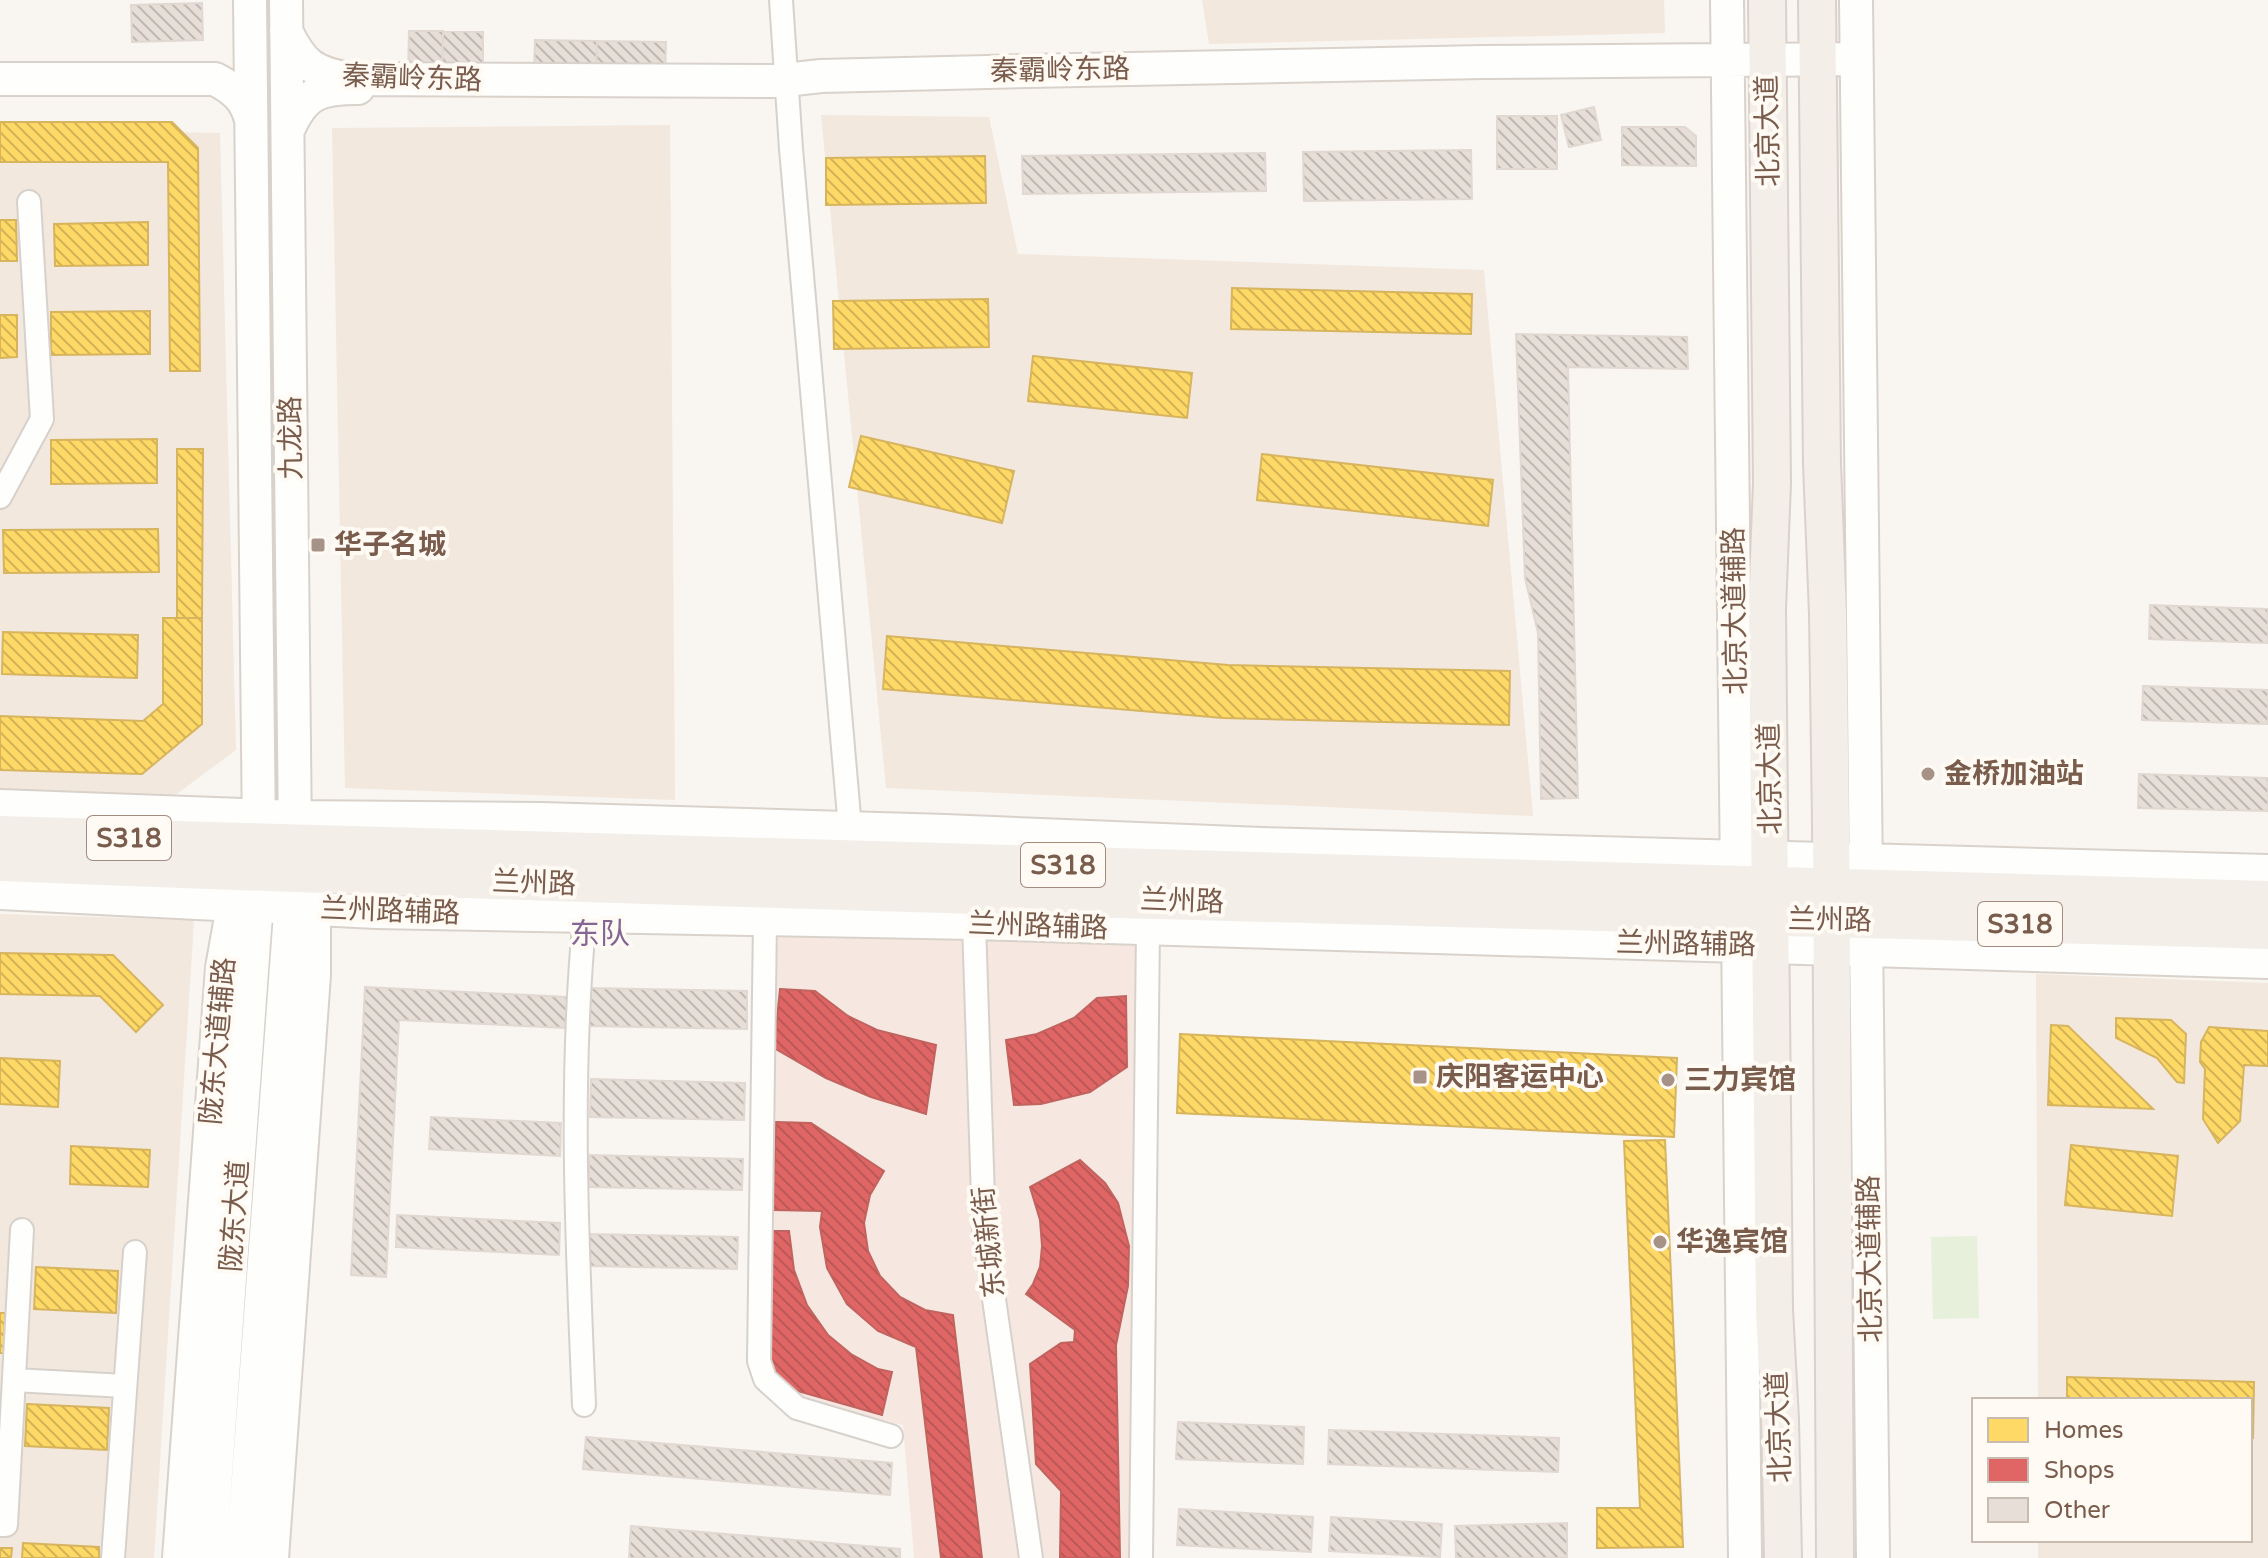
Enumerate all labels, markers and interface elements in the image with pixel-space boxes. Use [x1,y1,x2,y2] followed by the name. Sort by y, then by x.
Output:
[990,52,1130,88] street label: 秦霸岭东路
[341,59,483,97] street label: 秦霸岭东路
[1750,75,1786,187] street label: 北京大道
[273,396,309,480] street label: 九龙路
[1717,527,1753,695] street label: 北京大道辅路
[334,528,446,562] place label: 华子名城
[309,536,327,554] marker: 华子名城
[1752,723,1788,835] street label: 北京大道
[1944,757,2084,791] place label: 金桥加油站
[1919,765,1937,783] marker: 金桥加油站
[87,816,171,860] road number: S318
[1021,843,1105,887] road number: S318
[491,865,577,901] street label: 兰州路
[1139,883,1225,919] street label: 兰州路
[319,892,461,930] street label: 兰州路辅路
[1788,902,1872,938] street label: 兰州路
[1978,902,2062,946] road number: S318
[967,907,1109,945] street label: 兰州路辅路
[570,916,630,953] district label: 东队
[1616,926,1756,962] street label: 兰州路辅路
[194,956,242,1126] street label: 陇东大道辅路
[1436,1060,1604,1094] place label: 庆阳客运中心
[1684,1063,1796,1097] place label: 三力宾馆
[1411,1068,1429,1086] marker: 庆阳客运中心
[1659,1071,1677,1089] marker: 三力宾馆
[214,1159,256,1273] street label: 陇东大道
[1852,1175,1888,1343] street label: 北京大道辅路
[966,1185,1012,1299] street label: 东城新街
[1676,1225,1788,1259] place label: 华逸宾馆
[1651,1233,1669,1251] marker: 华逸宾馆
[1760,1370,1798,1484] street label: 北京大道
[1972,1398,2252,1542] legend
[2044,1416,2124,1445] text: Homes
[2044,1456,2114,1485] text: Shops
[2044,1496,2111,1525] text: Other

